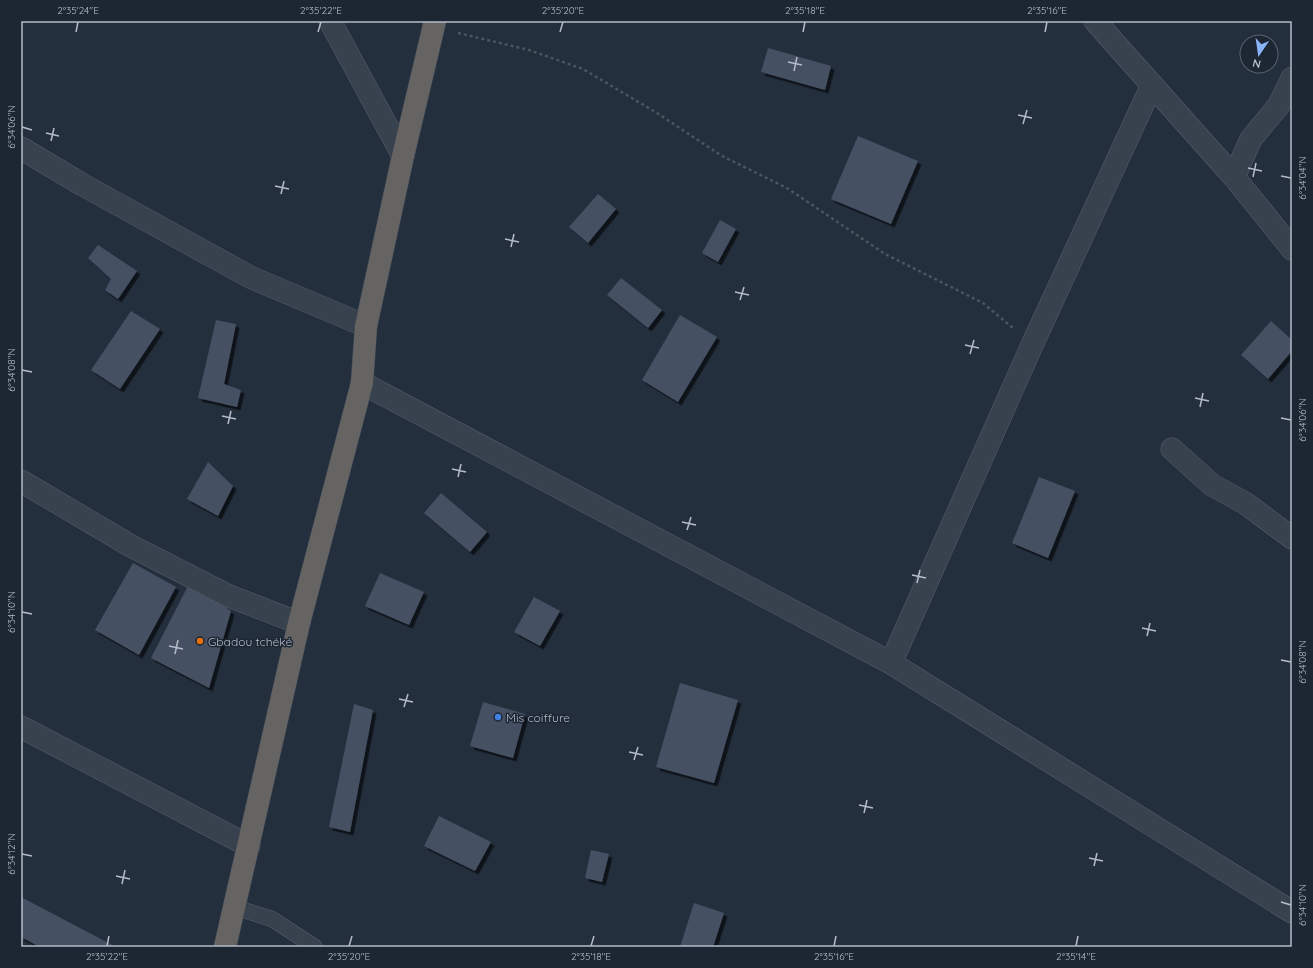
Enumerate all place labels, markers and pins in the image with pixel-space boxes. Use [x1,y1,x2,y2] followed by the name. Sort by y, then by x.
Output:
[208,634,292,649] place label: Gbadou tchéké
[195,636,205,646] marker: Gbadou tchéké
[506,710,570,725] place label: Mis coiffure
[493,712,503,722] marker: Mis coiffure

